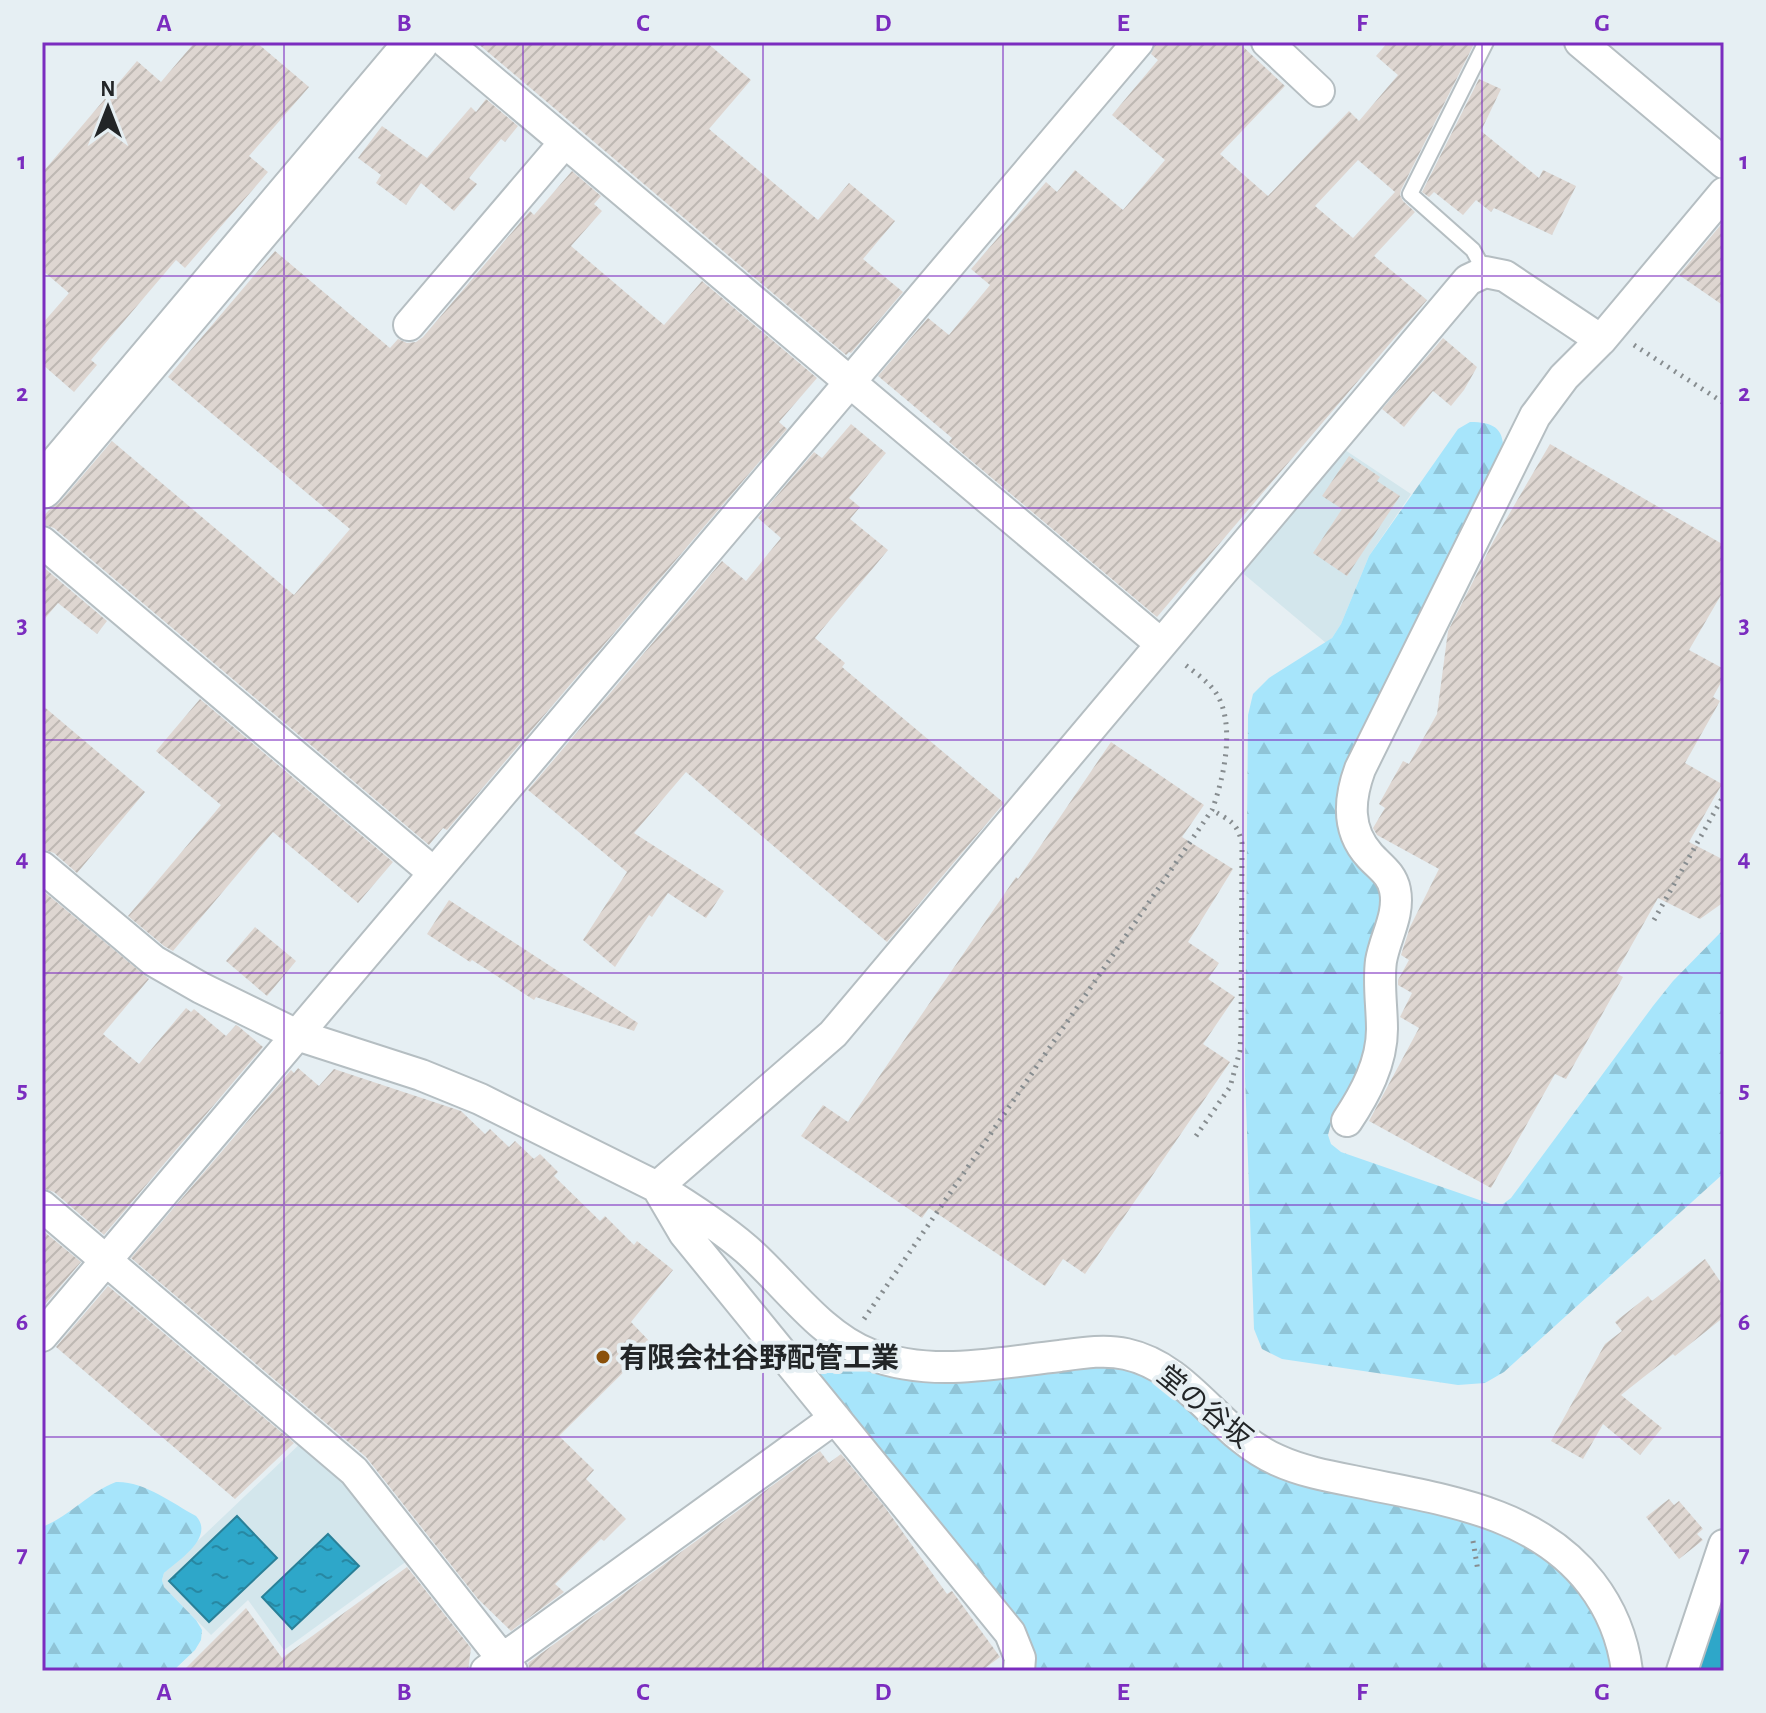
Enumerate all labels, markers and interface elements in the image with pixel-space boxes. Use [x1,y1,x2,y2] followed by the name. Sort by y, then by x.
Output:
[156,10,172,36] text: A
[396,10,412,36] text: B
[636,10,650,36] text: C
[874,10,892,36] text: D
[1116,10,1130,36] text: E
[1356,10,1369,36] text: F
[1594,10,1610,36] text: G
[68,68,148,148] north arrow
[100,78,116,100] text: N
[17,148,27,174] text: 1
[1739,148,1749,174] text: 1
[16,380,28,406] text: 2
[1738,380,1750,406] text: 2
[16,612,28,638] text: 3
[1738,612,1750,638] text: 3
[15,845,29,871] text: 4
[1737,845,1751,871] text: 4
[16,1077,28,1103] text: 5
[1738,1077,1750,1103] text: 5
[16,1309,28,1335] text: 6
[1738,1309,1750,1335] text: 6
[619,1342,899,1373] place label: 有限会社谷野配管工業
[594,1348,612,1366] marker: 有限会社谷野配管工業
[1151,1360,1257,1454] street label: 堂の谷坂
[16,1541,28,1567] text: 7
[1738,1541,1750,1567] text: 7
[156,1679,172,1705] text: A
[396,1679,412,1705] text: B
[636,1679,650,1705] text: C
[874,1679,892,1705] text: D
[1116,1679,1130,1705] text: E
[1356,1679,1369,1705] text: F
[1594,1679,1610,1705] text: G

